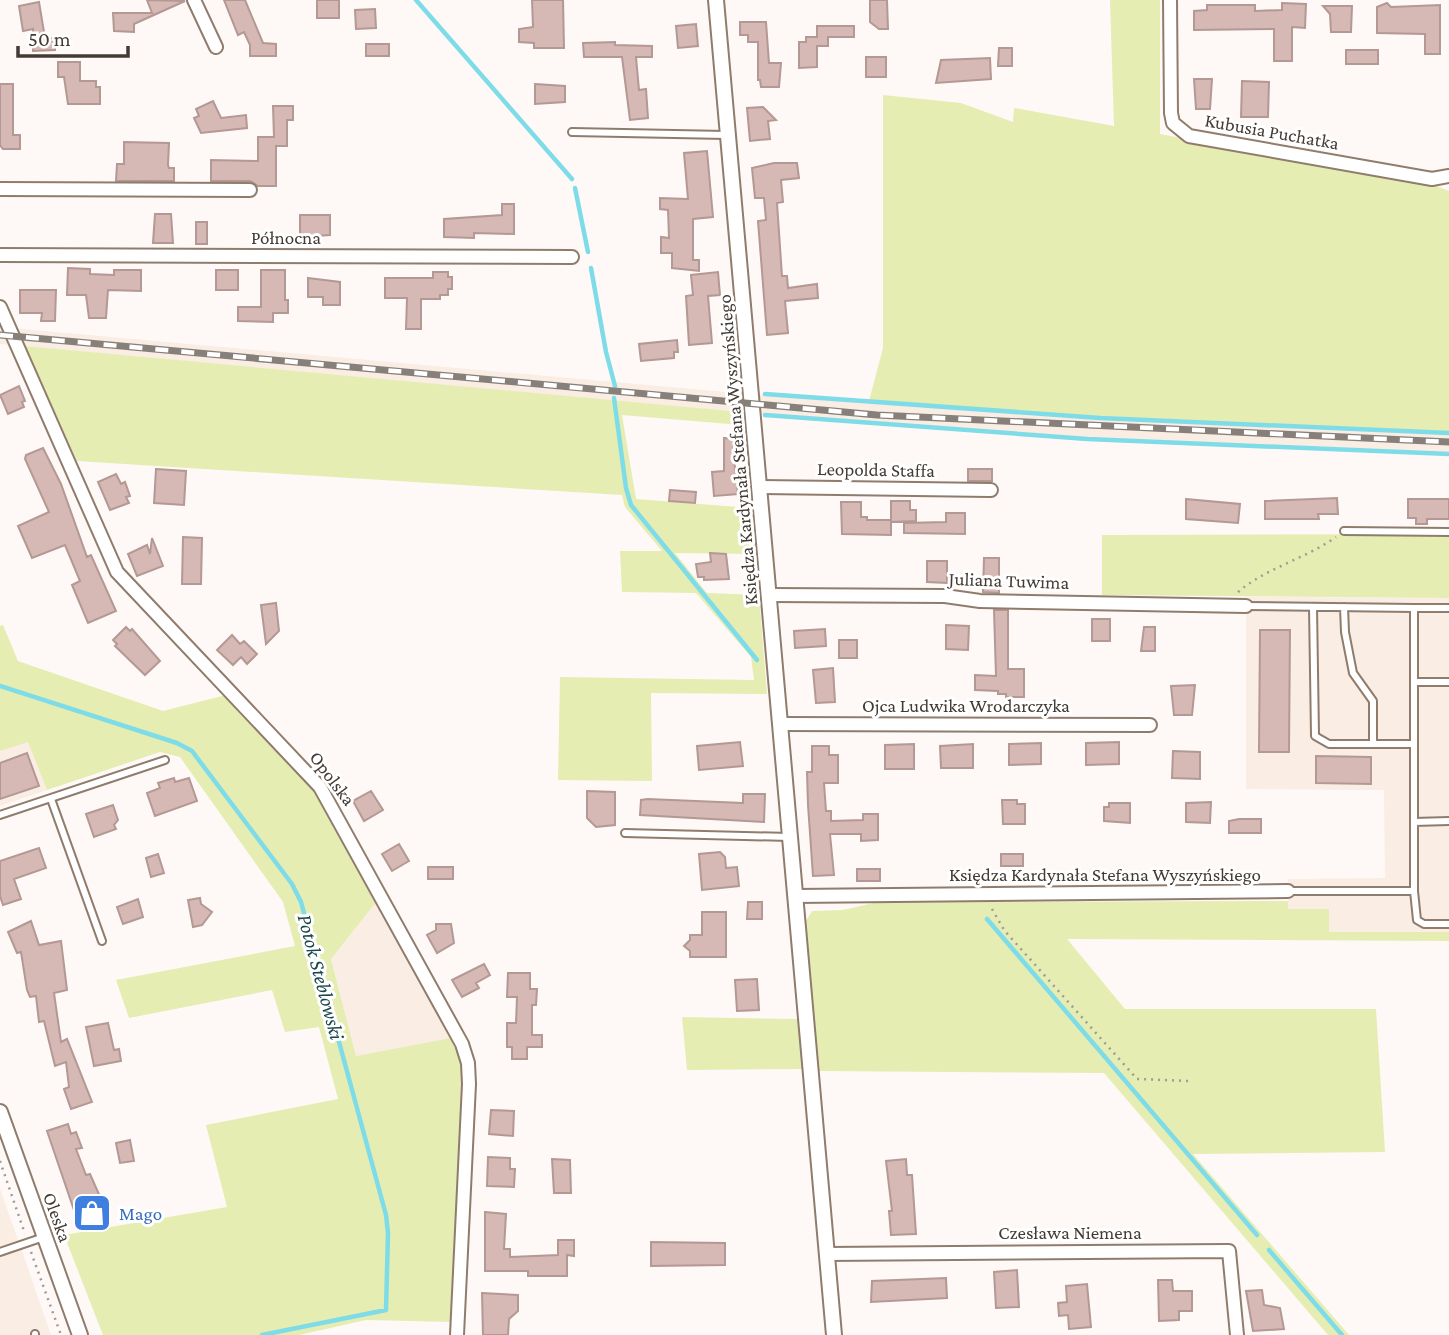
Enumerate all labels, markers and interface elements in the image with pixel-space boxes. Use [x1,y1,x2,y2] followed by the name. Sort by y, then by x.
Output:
[18,14,128,58] scale bar
[28,27,71,51] text: 50 m
[1203,109,1341,154] street label: Kubusia Puchatka
[251,227,321,248] street label: Północna
[713,294,762,606] street label: Księdza Kardynała Stefana Wyszyńskiego
[817,458,935,481] street label: Leopolda Staffa
[946,568,1070,593] street label: Juliana Tuwima
[862,695,1070,717] street label: Ojca Ludwika Wrodarczyka
[305,747,360,810] street label: Opolska
[949,864,1261,885] street label: Księdza Kardynała Stefana Wyszyńskiego
[293,911,349,1043] water label: Potok Steblowski
[39,1189,76,1245] street label: Oleska
[71,1192,113,1234] shop icon: Mago
[119,1203,162,1224] place label: Mago
[998,1222,1142,1243] street label: Czesława Niemena

